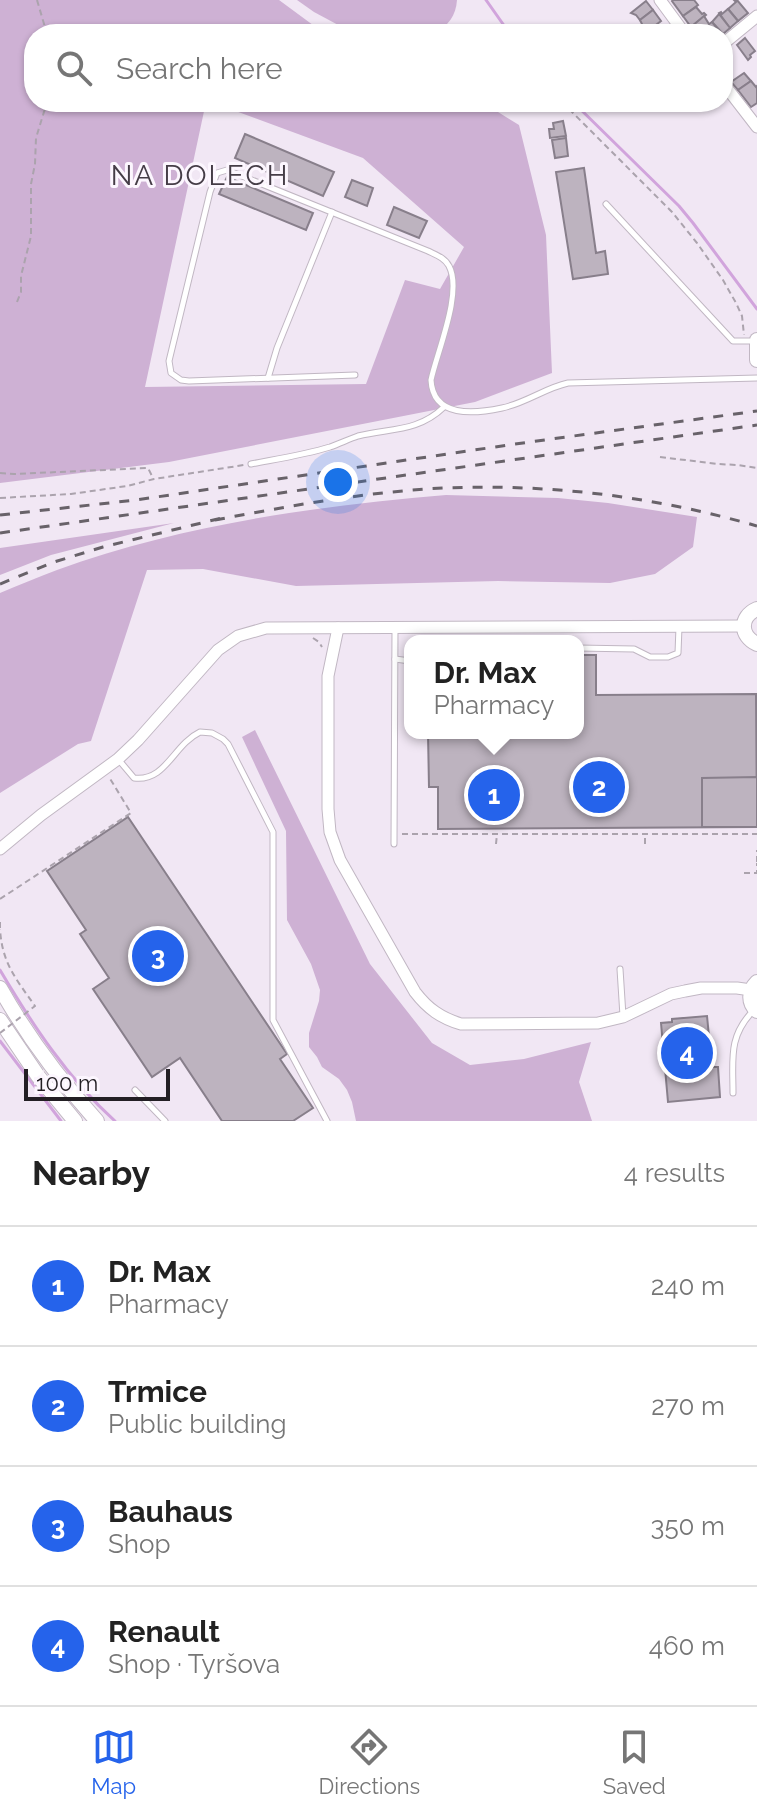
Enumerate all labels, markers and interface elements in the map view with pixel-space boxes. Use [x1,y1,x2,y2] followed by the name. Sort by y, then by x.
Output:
[24,24,733,112] search box
[52,46,96,90] icon: search
[116,51,283,86] text: Search here
[111,159,289,192] district label: NA DOLECH
[318,462,358,502] your location
[404,635,584,739] popup
[434,655,536,690] text: Dr. Max
[434,690,554,720] text: Pharmacy
[573,757,625,817] pin: 2
[468,765,520,825] pin: 1
[132,926,184,986] pin: 3
[661,1023,713,1083] pin: 4
[24,1065,170,1101] scale bar
[36,1070,98,1096] text: 100 m
[32,1153,150,1193] text: Nearby
[624,1158,725,1188] text: 4 results
[108,1254,211,1289] text: Dr. Max
[52,1271,64,1301] text: 1
[651,1271,725,1301] text: 240 m
[108,1289,229,1319] text: Pharmacy
[108,1374,207,1409] text: Trmice
[51,1391,65,1421] text: 2
[651,1391,725,1421] text: 270 m
[108,1409,287,1439] text: Public building
[108,1494,233,1529] text: Bauhaus
[51,1511,65,1541] text: 3
[651,1511,725,1541] text: 350 m
[108,1529,170,1559] text: Shop
[108,1614,220,1649] text: Renault
[51,1631,65,1661] text: 4
[649,1631,725,1661] text: 460 m
[108,1649,280,1679] text: Shop · Tyršova
[91,1725,136,1799] tab: Map
[319,1725,420,1799] tab: Directions
[603,1725,666,1799] tab: Saved

